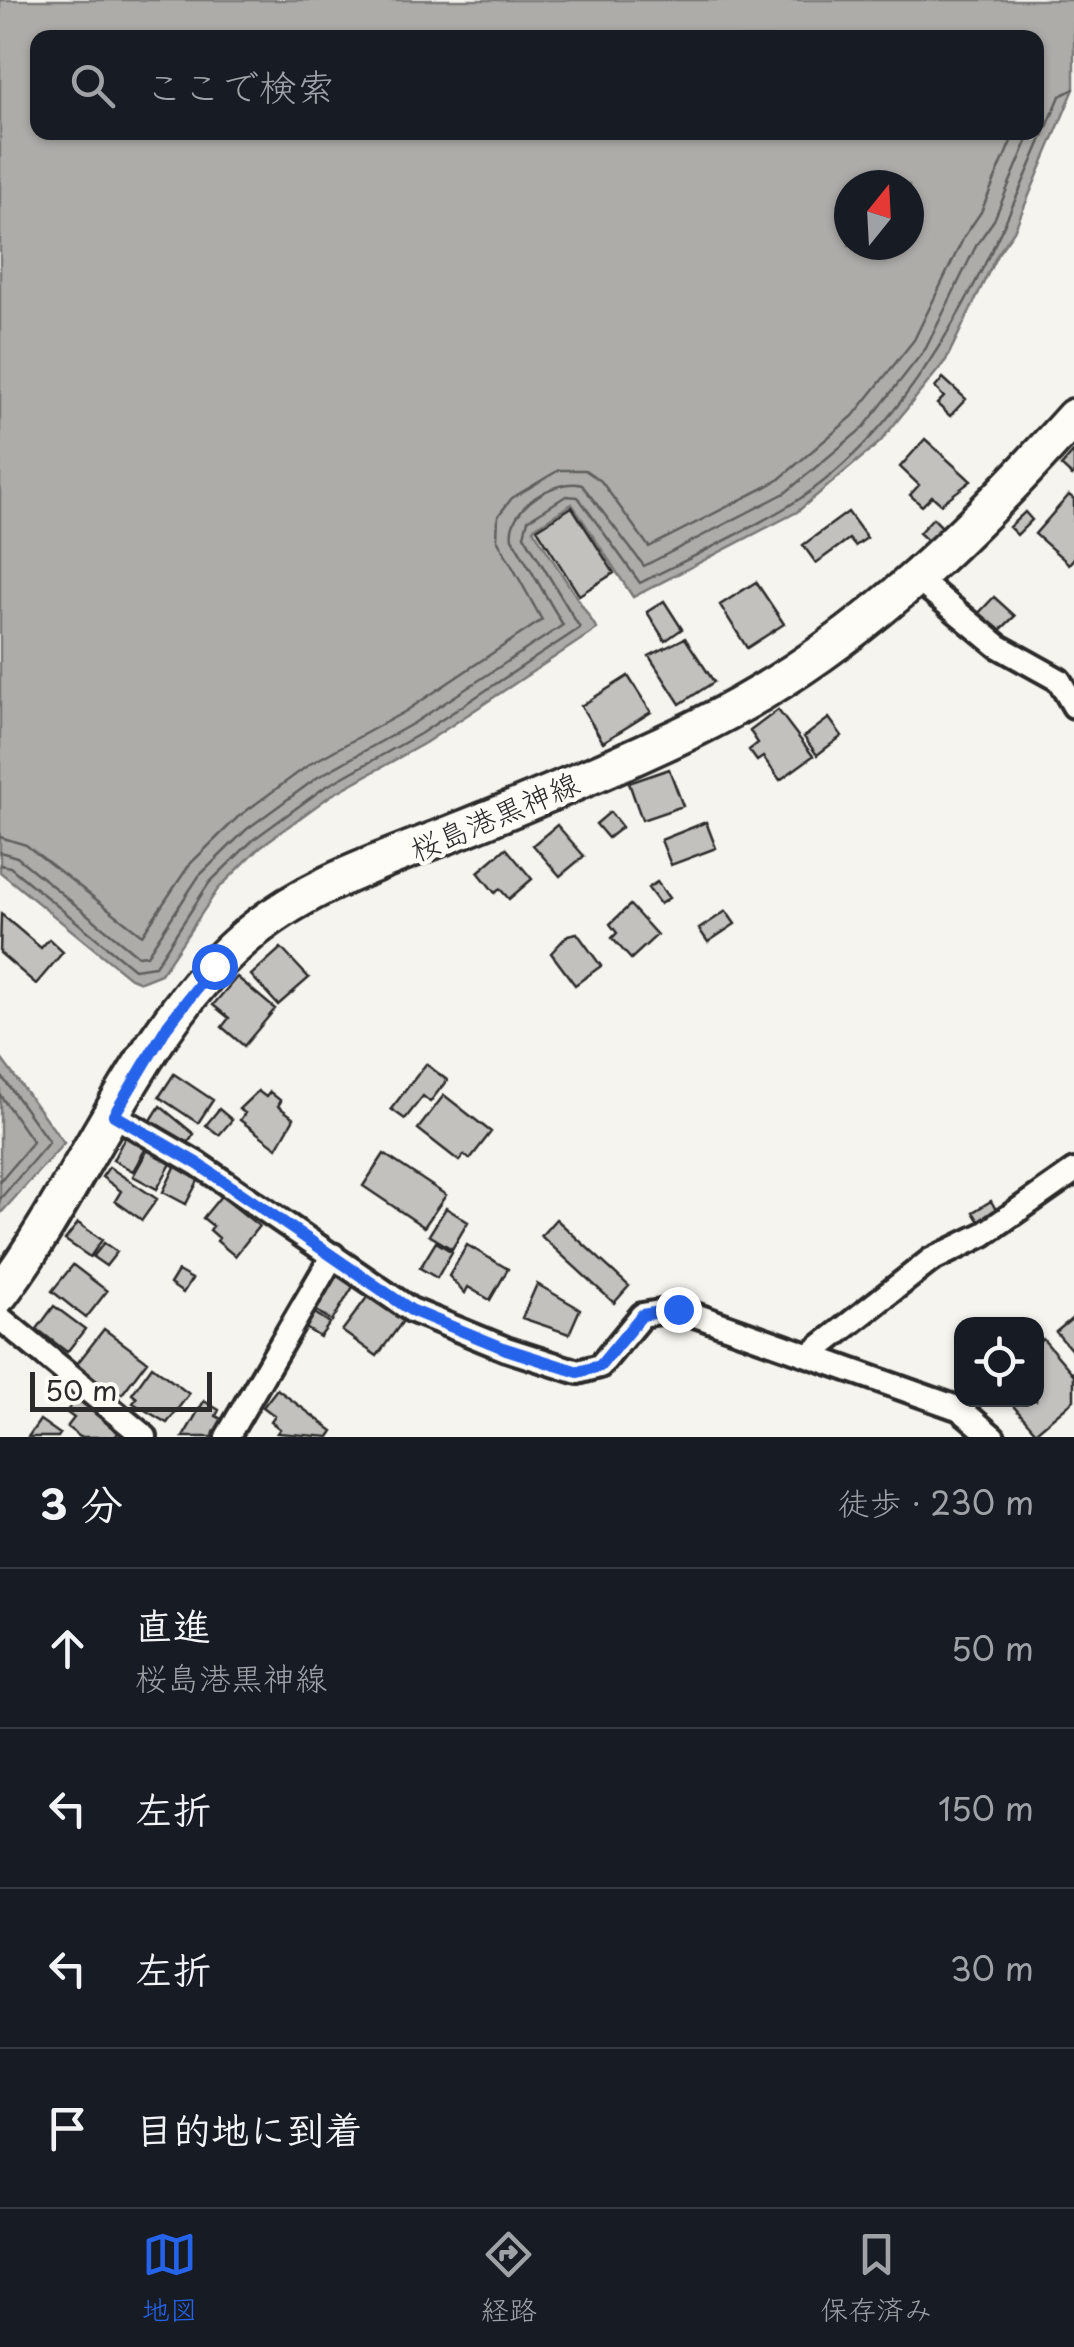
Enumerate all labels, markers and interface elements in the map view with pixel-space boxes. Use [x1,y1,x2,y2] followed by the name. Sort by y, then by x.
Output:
[30,30,1044,140] search box
[145,57,335,114] text: ここで検索
[65,58,120,113] icon: search
[834,170,924,260] north arrow
[402,759,586,871] street label: 桜島港黒神線
[192,944,238,990] route start
[656,1287,702,1333] route end
[954,1317,1044,1407] map controls
[954,1317,1044,1407] button: locate
[30,1367,212,1412] scale bar
[45,1368,118,1411] text: 50 m
[40,1471,123,1534] text: 3 分
[838,1478,1034,1526] text: 徒歩 · 230 m
[135,1596,211,1653] text: 直進
[40,1621,95,1676] icon: ahead
[951,1624,1034,1672] text: 50 m
[135,1653,327,1701] text: 桜島港黒神線
[135,1780,211,1837] text: 左折
[40,1781,95,1836] icon: left
[938,1784,1034,1832] text: 150 m
[135,1940,211,1997] text: 左折
[40,1941,95,1996] icon: left
[950,1944,1034,1992] text: 30 m
[135,2100,363,2157] text: 目的地に到着
[40,2101,95,2156] icon: arrive
[142,2227,198,2330] tab: 地図
[481,2227,537,2330] tab: 経路
[820,2227,932,2330] tab: 保存済み

